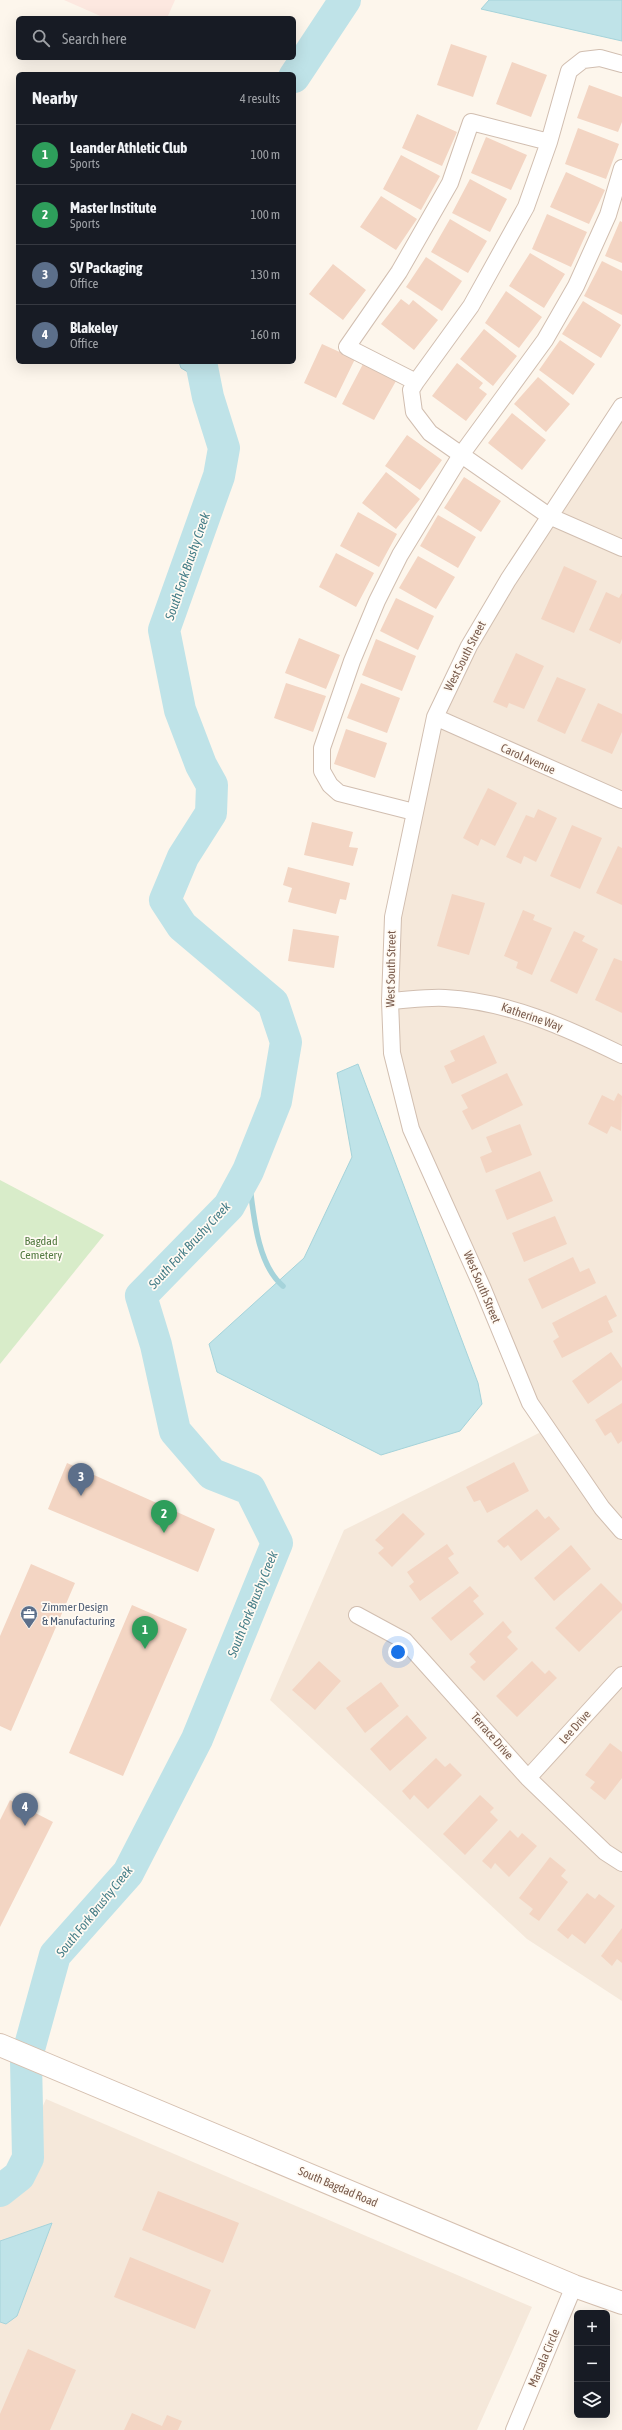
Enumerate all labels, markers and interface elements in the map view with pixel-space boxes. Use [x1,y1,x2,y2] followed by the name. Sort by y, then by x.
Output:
[16,16,296,60] search box
[30,27,52,49] icon: search
[62,30,127,47] text: Search here
[32,88,78,108] text: Nearby
[240,91,280,106] text: 4 results
[70,139,187,156] text: Leander Athletic Club
[42,147,48,162] text: 1
[251,147,280,162] text: 100 m
[70,156,100,171] text: Sports
[70,199,157,216] text: Master Institute
[42,207,48,222] text: 2
[251,207,280,222] text: 100 m
[70,216,100,231] text: Sports
[70,259,142,276] text: SV Packaging
[42,267,48,282] text: 3
[251,267,280,282] text: 130 m
[70,276,98,291] text: Office
[70,319,118,336] text: Blakeley
[42,327,48,342] text: 4
[251,327,280,342] text: 160 m
[70,336,98,351] text: Office
[162,510,213,623] water label: South Fork Brushy Creek
[441,618,489,693] street label: West South Street
[499,741,557,777] street label: Carol Avenue
[383,930,399,1008] street label: West South Street
[499,1000,565,1034] street label: Katherine Way
[145,1199,234,1293] water label: South Fork Brushy Creek
[20,1234,62,1262] park label: Bagdad Cemetery
[461,1249,504,1326] street label: West South Street
[68,1463,94,1496] pin: 3
[151,1500,177,1533] pin: 2
[224,1549,281,1660] water label: South Fork Brushy Creek
[42,1600,116,1628] place label: Zimmer Design & Manufacturing
[19,1604,39,1629] office icon: Zimmer Design & Manufacturing
[132,1616,158,1649] pin: 1
[388,1642,408,1662] your location
[556,1707,594,1747] street label: Lee Drive
[468,1710,516,1762] street label: Terrace Drive
[12,1793,38,1826] pin: 4
[52,1862,136,1961] water label: South Fork Brushy Creek
[296,2164,380,2210] street label: South Bagdad Road
[574,2310,610,2418] map controls
[574,2310,610,2346] button: +
[525,2327,563,2389] street label: Marsala Circle
[574,2346,610,2382] button: −
[574,2382,610,2418] button: layers

